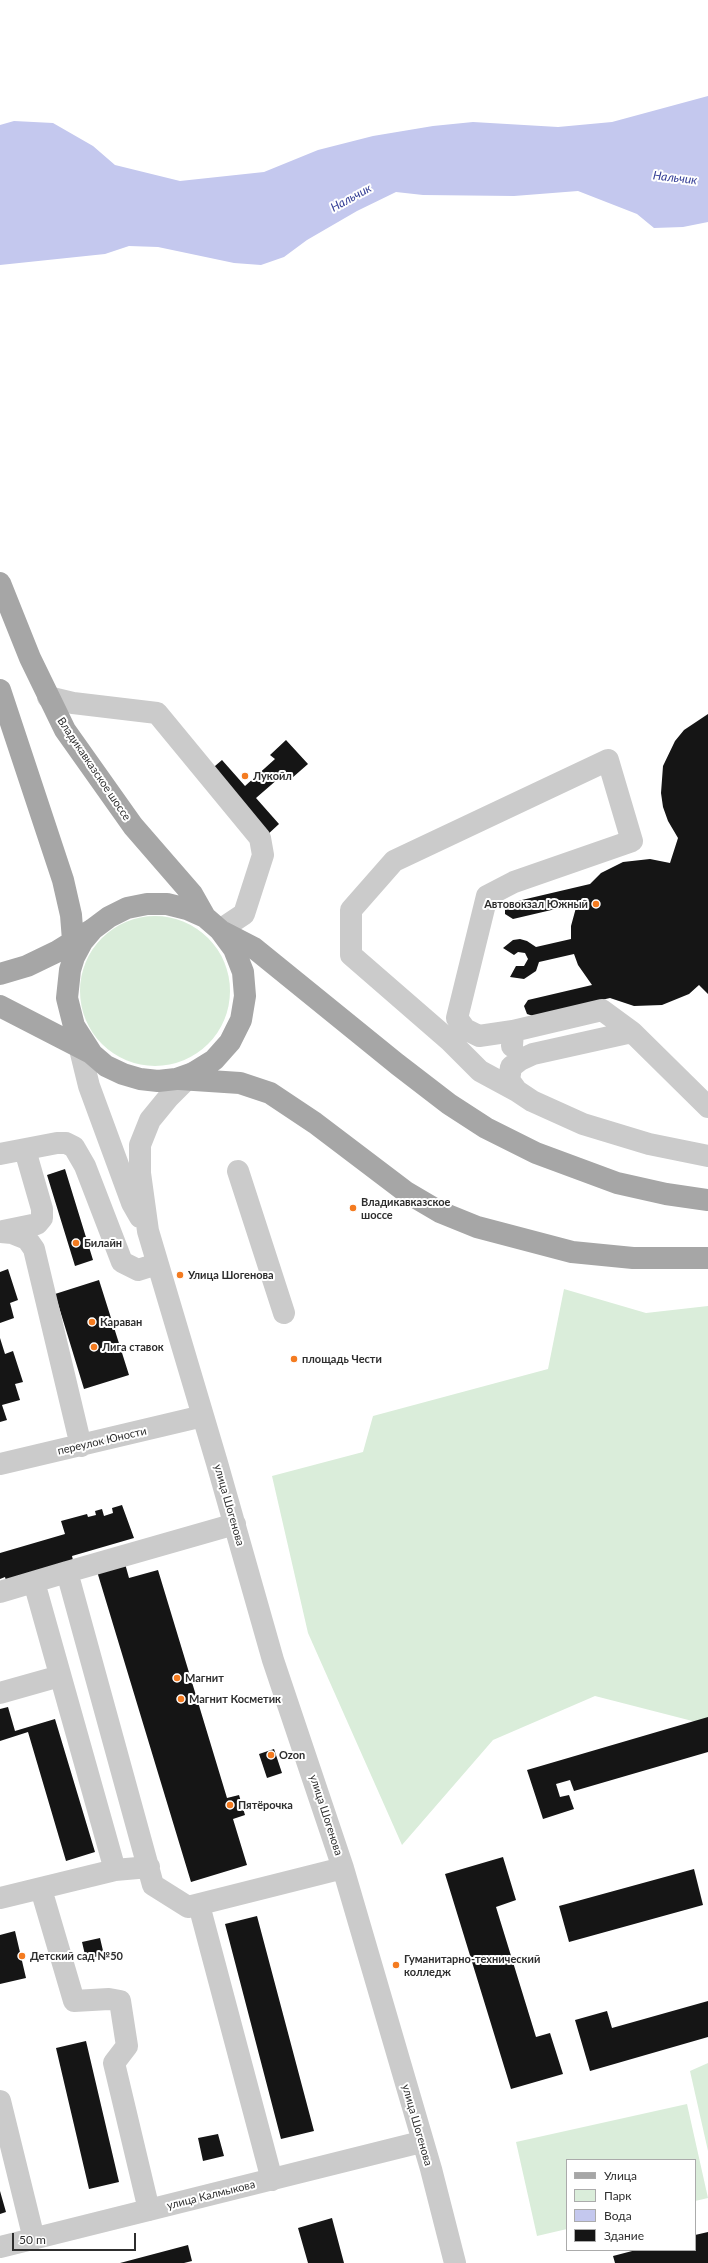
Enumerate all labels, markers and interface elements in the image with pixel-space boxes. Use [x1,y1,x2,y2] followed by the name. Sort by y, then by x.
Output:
[652,168,698,188] water label: Нальчик
[328,181,374,215] water label: Нальчик
[55,715,133,823] street label: Владикавказское шоссе
[253,769,292,783] place label: Лукойл
[240,771,250,781] marker: Лукойл
[484,897,588,911] place label: Автовокзал Южный
[591,899,601,909] marker: Автовокзал Южный
[361,1195,450,1221] place label: Владикавказское шоссе
[348,1203,358,1213] marker: Владикавказское шоссе
[84,1236,122,1250] place label: Билайн
[71,1238,81,1248] marker: Билайн
[188,1268,274,1282] place label: Улица Шогенова
[175,1270,185,1280] marker: Улица Шогенова
[100,1315,142,1329] place label: Караван
[87,1317,97,1327] marker: Караван
[102,1340,164,1354] place label: Лига ставок
[89,1342,99,1352] marker: Лига ставок
[302,1352,382,1366] place label: площадь Чести
[289,1354,299,1364] marker: площадь Чести
[56,1424,148,1458] street label: переулок Юности
[211,1463,247,1547] street label: улица Шогенова
[185,1671,224,1685] place label: Магнит
[172,1673,182,1683] marker: Магнит
[189,1692,281,1706] place label: Магнит Косметик
[176,1694,186,1704] marker: Магнит Косметик
[279,1748,305,1762] place label: Ozon
[266,1750,276,1760] marker: Ozon
[307,1773,345,1857] street label: улица Шогенова
[238,1798,293,1812] place label: Пятёрочка
[225,1800,235,1810] marker: Пятёрочка
[30,1949,123,1963] place label: Детский сад №50
[17,1951,27,1961] marker: Детский сад №50
[404,1952,540,1978] place label: Гуманитарно-технический колледж
[391,1960,401,1970] marker: Гуманитарно-технический колледж
[399,2083,435,2167] street label: улица Шогенова
[566,2159,696,2251] legend
[604,2168,637,2183] text: Улица
[166,2178,256,2212] street label: улица Калмыкова
[604,2188,632,2203] text: Парк
[604,2208,632,2223] text: Вода
[14,2225,138,2251] scale bar
[604,2228,644,2243] text: Здание
[19,2232,46,2247] text: 50 m

